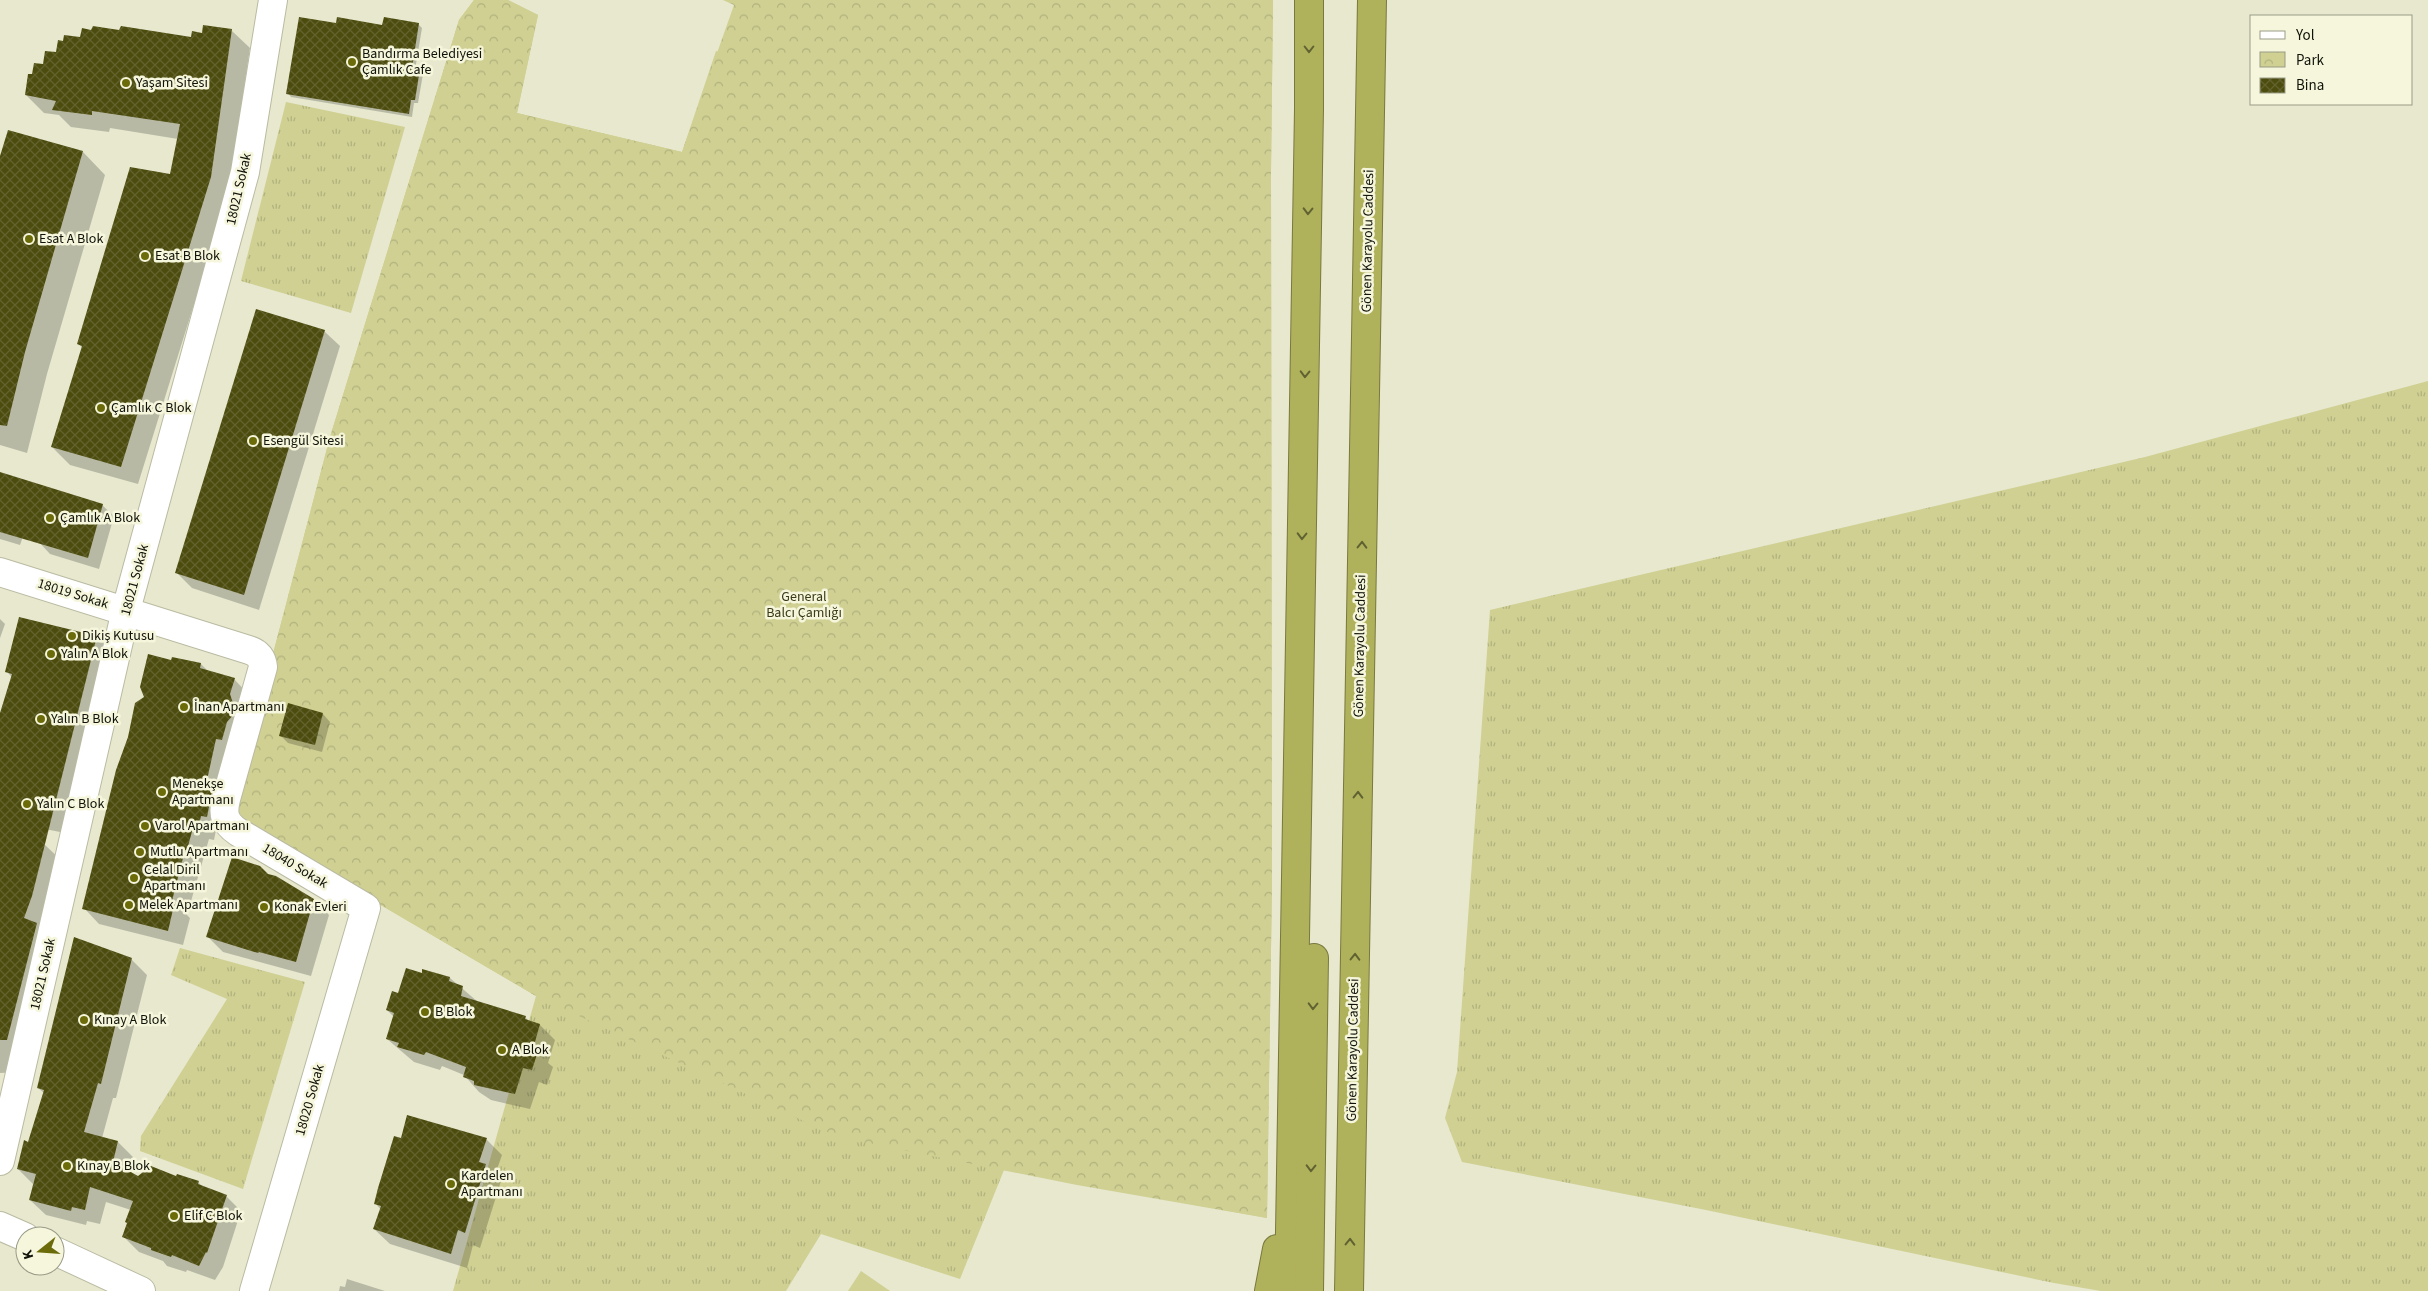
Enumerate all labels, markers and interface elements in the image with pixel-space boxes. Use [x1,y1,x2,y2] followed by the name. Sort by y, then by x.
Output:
[2250,15,2413,105] legend
[2295,25,2315,46] text: Yol
[362,44,482,80] place label: Bandırma Belediyesi Çamlık Cafe
[1304,45,1314,53] one-way arrow
[2296,50,2325,71] text: Park
[346,56,358,68] marker: Bandırma Belediyesi Çamlık Cafe
[135,73,208,93] place label: Yaşam Sitesi
[2296,75,2324,96] text: Bina
[120,77,132,89] marker: Yaşam Sitesi
[221,151,257,227] street label: 18021 Sokak
[1357,169,1379,313] street label: Gönen Karayolu Caddesi
[1302,207,1313,215] one-way arrow
[39,229,103,249] place label: Esat A Blok
[23,233,35,245] marker: Esat A Blok
[155,246,220,266] place label: Esat B Blok
[139,250,151,262] marker: Esat B Blok
[1300,370,1310,378] one-way arrow
[111,398,192,418] place label: Çamlık C Blok
[95,402,107,414] marker: Çamlık C Blok
[263,431,344,451] place label: Esengül Sitesi
[247,435,259,447] marker: Esengül Sitesi
[60,508,140,528] place label: Çamlık A Blok
[44,512,56,524] marker: Çamlık A Blok
[1297,532,1307,540] one-way arrow
[1357,541,1367,548] one-way arrow
[116,542,154,618] street label: 18021 Sokak
[35,574,111,614] street label: 18019 Sokak
[1349,574,1371,718] street label: Gönen Karayolu Caddesi
[766,587,842,623] park label: General Balcı Çamlığı
[82,626,154,646] place label: Dikiş Kutusu
[66,630,78,642] marker: Dikiş Kutusu
[60,644,128,664] place label: Yalın A Blok
[45,648,57,660] marker: Yalın A Blok
[194,697,284,717] place label: İnan Apartmanı
[178,701,190,713] marker: İnan Apartmanı
[50,709,119,729] place label: Yalın B Blok
[35,713,47,725] marker: Yalın B Blok
[172,774,234,810] place label: Menekşe Apartmanı
[156,786,168,798] marker: Menekşe Apartmanı
[1353,791,1363,798] one-way arrow
[36,794,104,814] place label: Yalın C Blok
[21,798,33,810] marker: Yalın C Blok
[155,816,249,836] place label: Varol Apartmanı
[139,820,151,832] marker: Varol Apartmanı
[258,839,332,894] street label: 18040 Sokak
[150,842,248,862] place label: Mutlu Apartmanı
[134,846,146,858] marker: Mutlu Apartmanı
[144,860,206,896] place label: Celal Diril Apartmanı
[128,872,140,884] marker: Celal Diril Apartmanı
[139,895,238,915] place label: Melek Apartmanı
[274,897,347,917] place label: Konak Evleri
[123,899,135,911] marker: Melek Apartmanı
[258,901,270,913] marker: Konak Evleri
[25,936,61,1012] street label: 18021 Sokak
[1350,953,1360,961] one-way arrow
[1342,978,1364,1122] street label: Gönen Karayolu Caddesi
[435,1002,472,1022] place label: B Blok
[1308,1002,1318,1010] one-way arrow
[419,1006,431,1018] marker: B Blok
[94,1010,166,1030] place label: Kınay A Blok
[78,1014,90,1026] marker: Kınay A Blok
[512,1040,549,1060] place label: A Blok
[496,1044,508,1056] marker: A Blok
[290,1062,330,1138] street label: 18020 Sokak
[77,1156,150,1176] place label: Kınay B Blok
[61,1160,73,1172] marker: Kınay B Blok
[1306,1164,1316,1172] one-way arrow
[461,1166,523,1202] place label: Kardelen Apartmanı
[445,1178,457,1190] marker: Kardelen Apartmanı
[184,1206,242,1226] place label: Elif C Blok
[168,1210,180,1222] marker: Elif C Blok
[15,1226,65,1276] north arrow
[1345,1238,1355,1246] one-way arrow
[18,1247,39,1262] text: K

